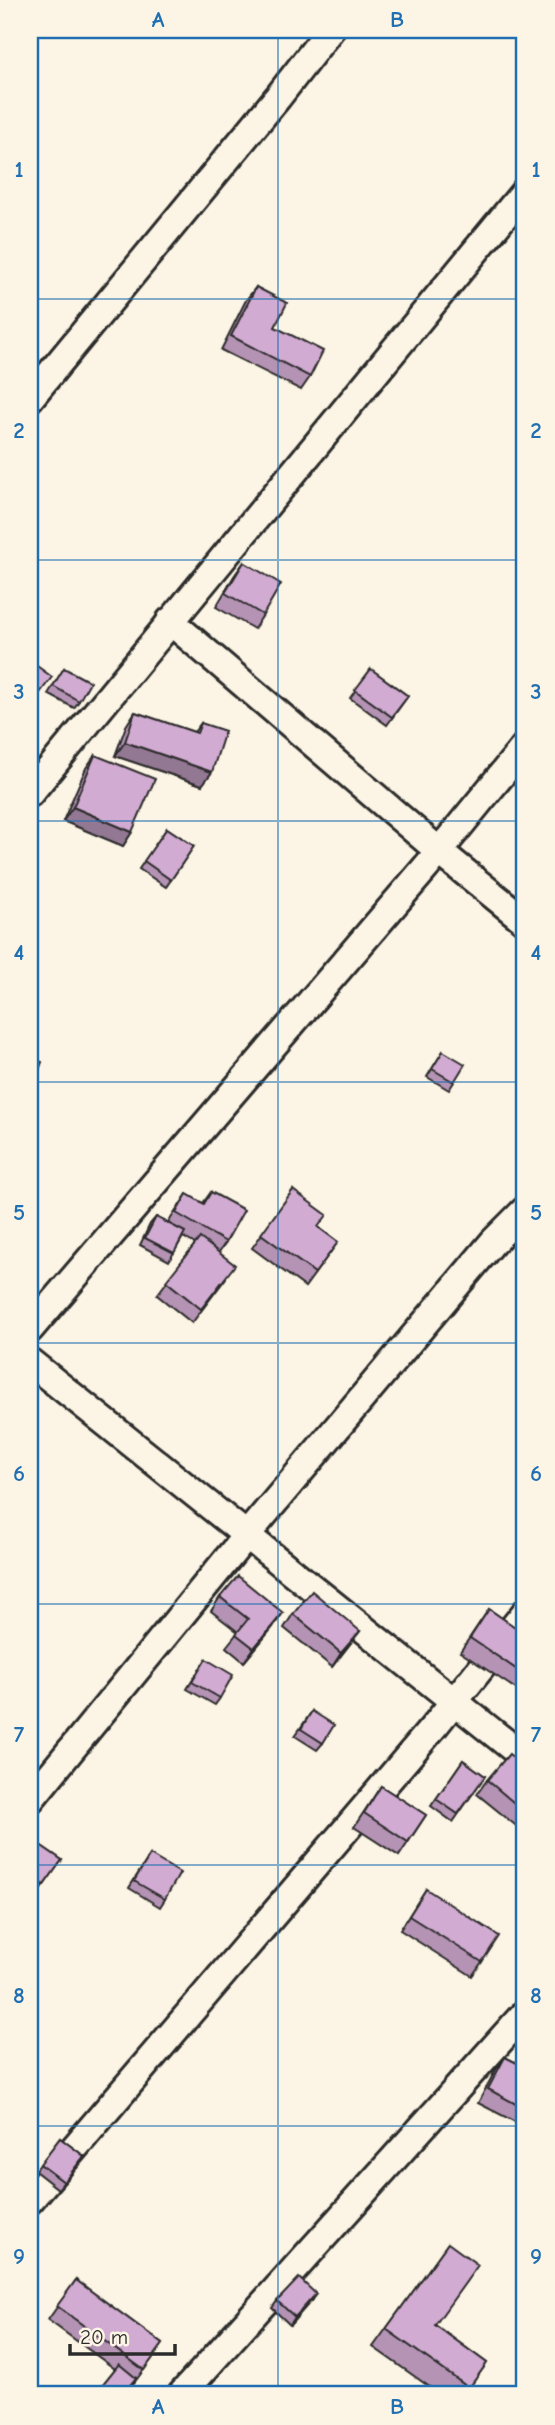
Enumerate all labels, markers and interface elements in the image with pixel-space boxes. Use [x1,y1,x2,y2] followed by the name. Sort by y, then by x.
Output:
[152,6,165,33] text: A
[390,6,404,33] text: B
[14,156,24,183] text: 1
[531,156,541,183] text: 1
[13,417,25,444] text: 2
[530,417,542,444] text: 2
[13,678,25,705] text: 3
[530,678,542,705] text: 3
[14,939,25,966] text: 4
[531,939,542,966] text: 4
[13,1199,25,1226] text: 5
[530,1199,542,1226] text: 5
[13,1460,25,1487] text: 6
[530,1460,542,1487] text: 6
[14,1721,25,1748] text: 7
[531,1721,542,1748] text: 7
[13,1982,25,2009] text: 8
[530,1982,542,2009] text: 8
[13,2243,25,2270] text: 9
[530,2243,542,2270] text: 9
[70,2313,175,2357] scale bar
[80,2325,128,2349] text: 20 m
[152,2393,165,2420] text: A
[390,2393,404,2420] text: B

